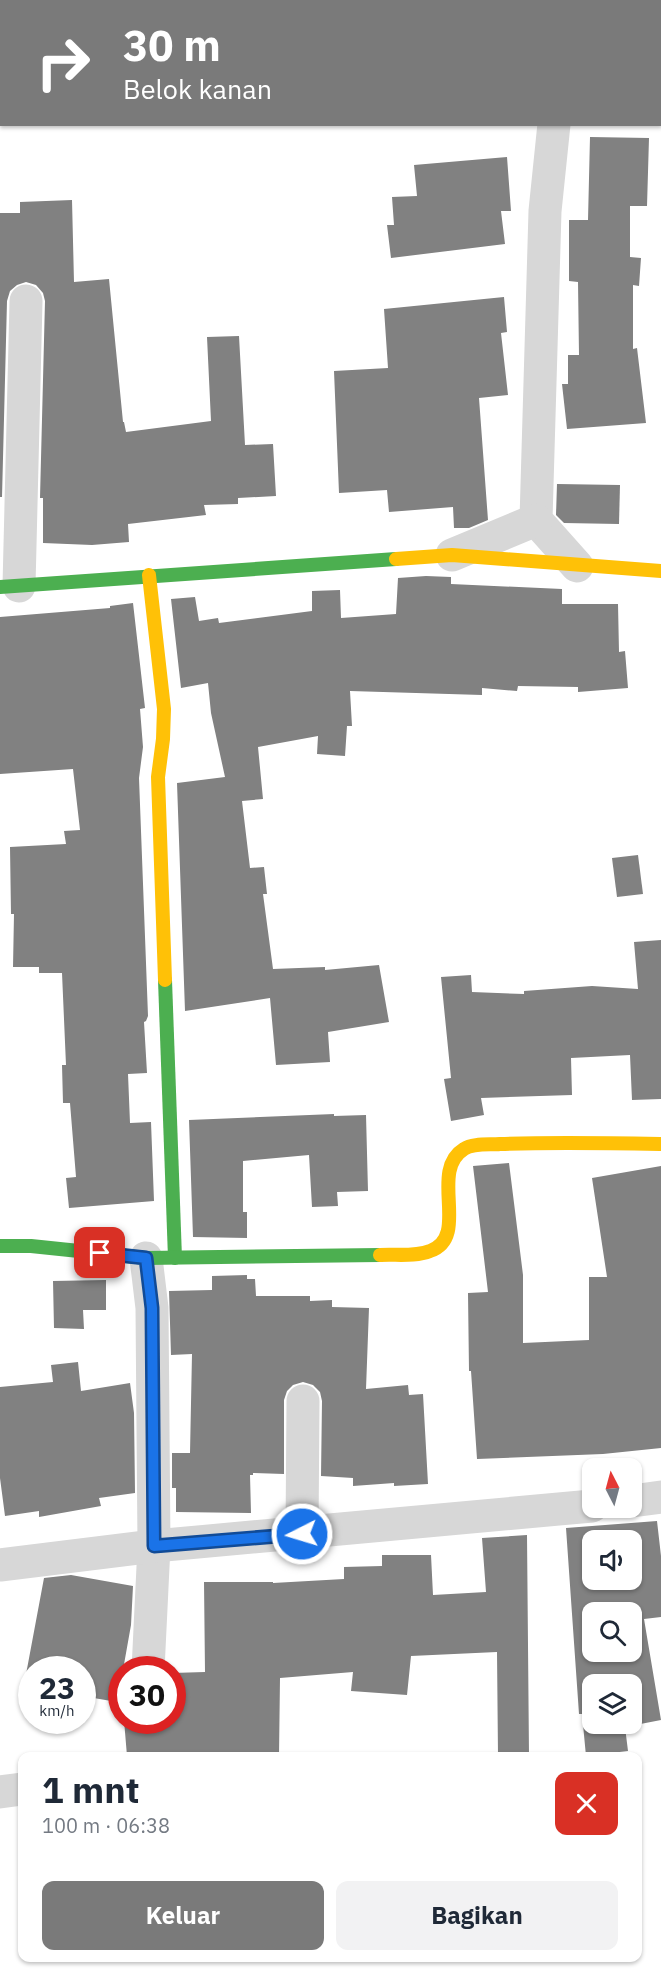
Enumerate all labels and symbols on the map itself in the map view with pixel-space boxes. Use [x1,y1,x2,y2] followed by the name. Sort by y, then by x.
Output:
[74,1227,125,1278] pin
[582,1458,642,1518] north arrow
[270,1502,334,1566] position arrow
[108,1656,186,1734] speed limit sign: 30

